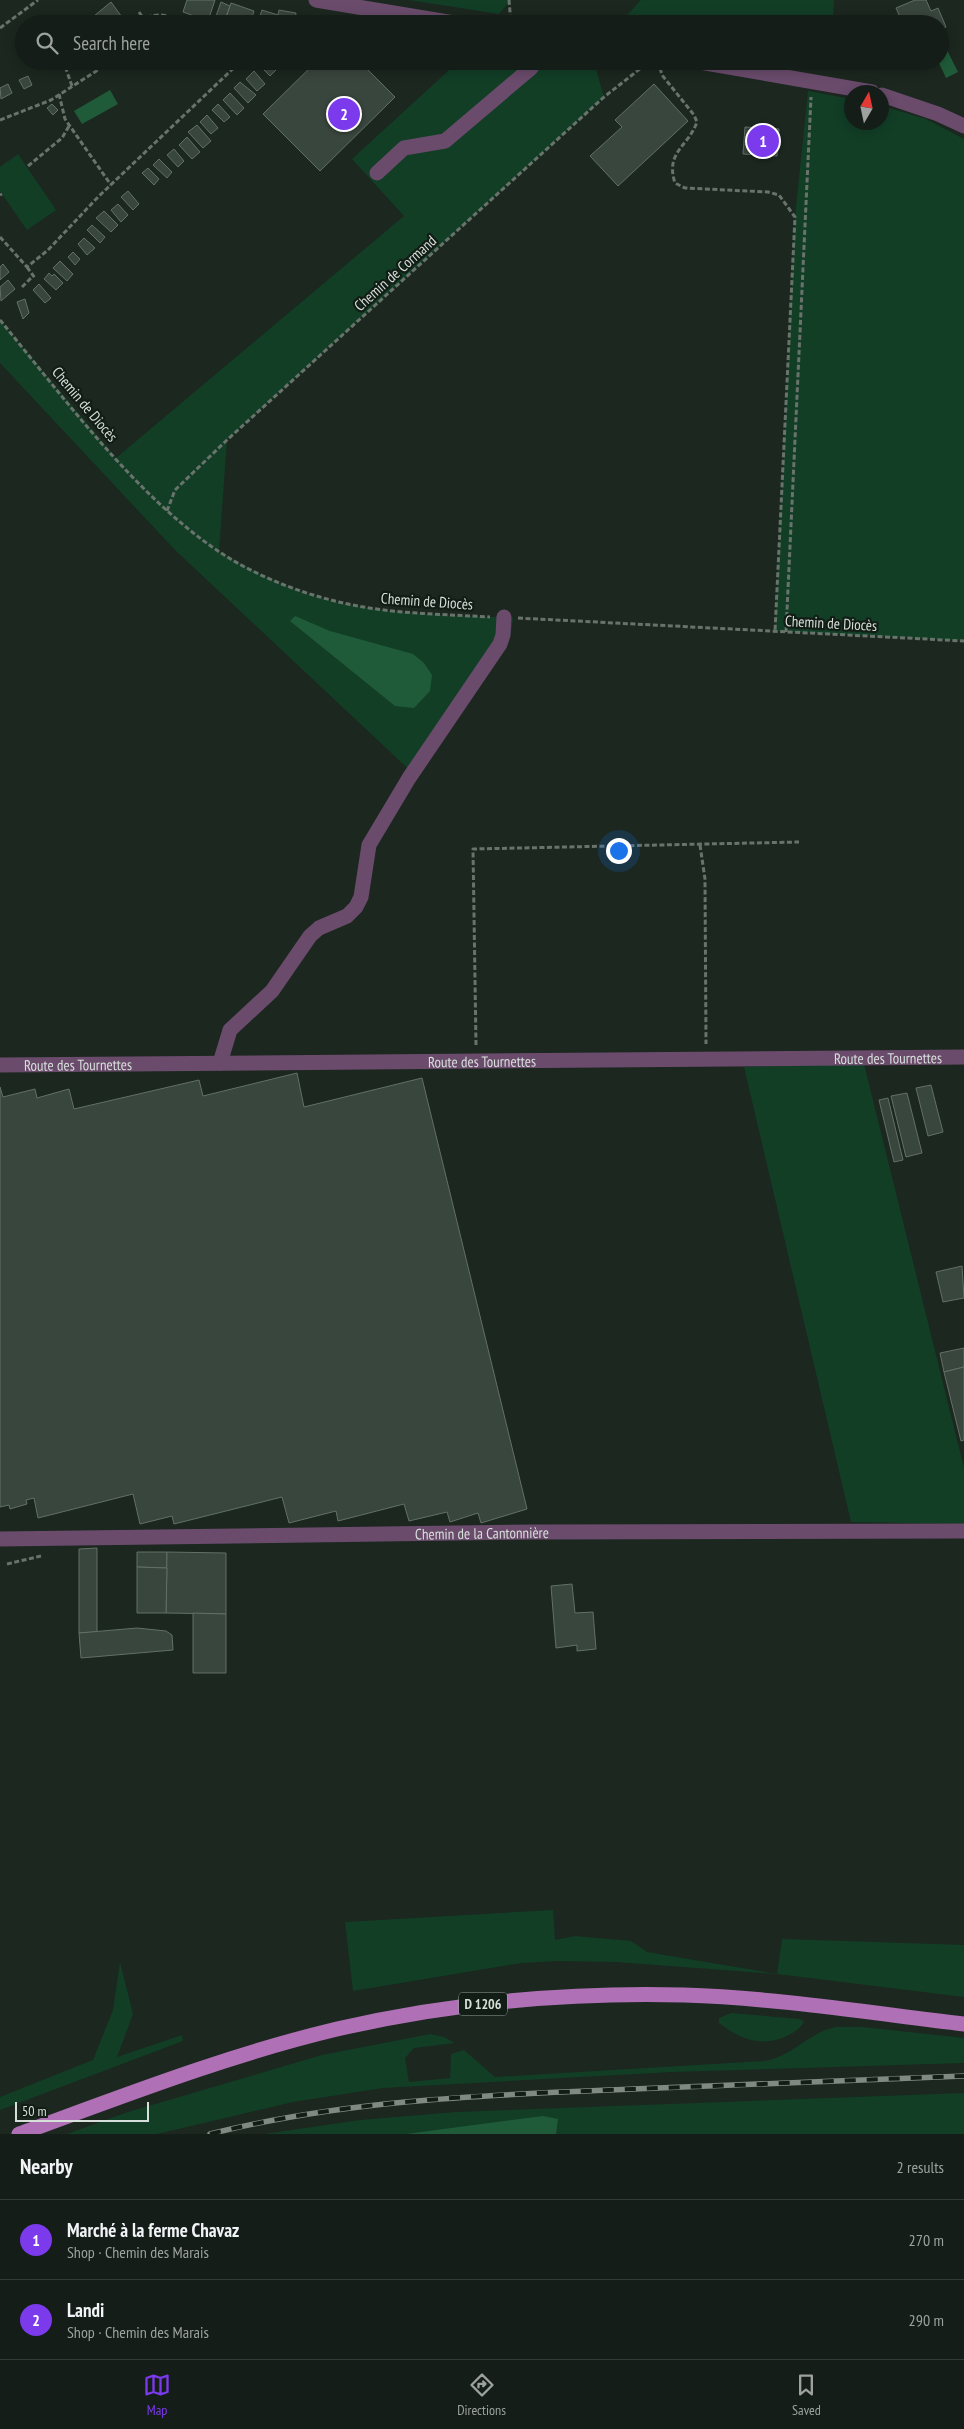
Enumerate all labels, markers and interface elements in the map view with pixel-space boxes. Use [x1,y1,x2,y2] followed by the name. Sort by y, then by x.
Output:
[15,15,949,70] search box
[33,29,61,57] icon: search
[73,31,150,55] text: Search here
[844,85,889,130] north arrow
[328,95,360,133] pin: 2
[747,122,779,160] pin: 1
[350,231,440,315] street label: Chemin de Cormand
[48,363,122,445] street label: Chemin de Diocès
[380,588,474,614] street label: Chemin de Diocès
[784,611,878,635] street label: Chemin de Diocès
[606,838,632,864] your location
[834,1048,942,1068] street label: Route des Tournettes
[428,1051,536,1071] street label: Route des Tournettes
[24,1054,132,1074] street label: Route des Tournettes
[415,1522,549,1543] street label: Chemin de la Cantonnière
[459,1992,507,2016] road number: D 1206
[15,2099,149,2122] scale bar
[22,2102,47,2120] text: 50 m
[20,2153,73,2180] text: Nearby
[897,2157,944,2177] text: 2 results
[67,2218,239,2242] text: Marché à la ferme Chavaz
[32,2230,40,2250] text: 1
[909,2230,944,2250] text: 270 m
[67,2242,209,2262] text: Shop · Chemin des Marais
[67,2298,104,2322] text: Landi
[32,2310,40,2330] text: 2
[909,2310,944,2330] text: 290 m
[67,2322,209,2342] text: Shop · Chemin des Marais
[143,2371,171,2419] tab: Map
[457,2371,506,2419] tab: Directions
[792,2371,821,2419] tab: Saved

